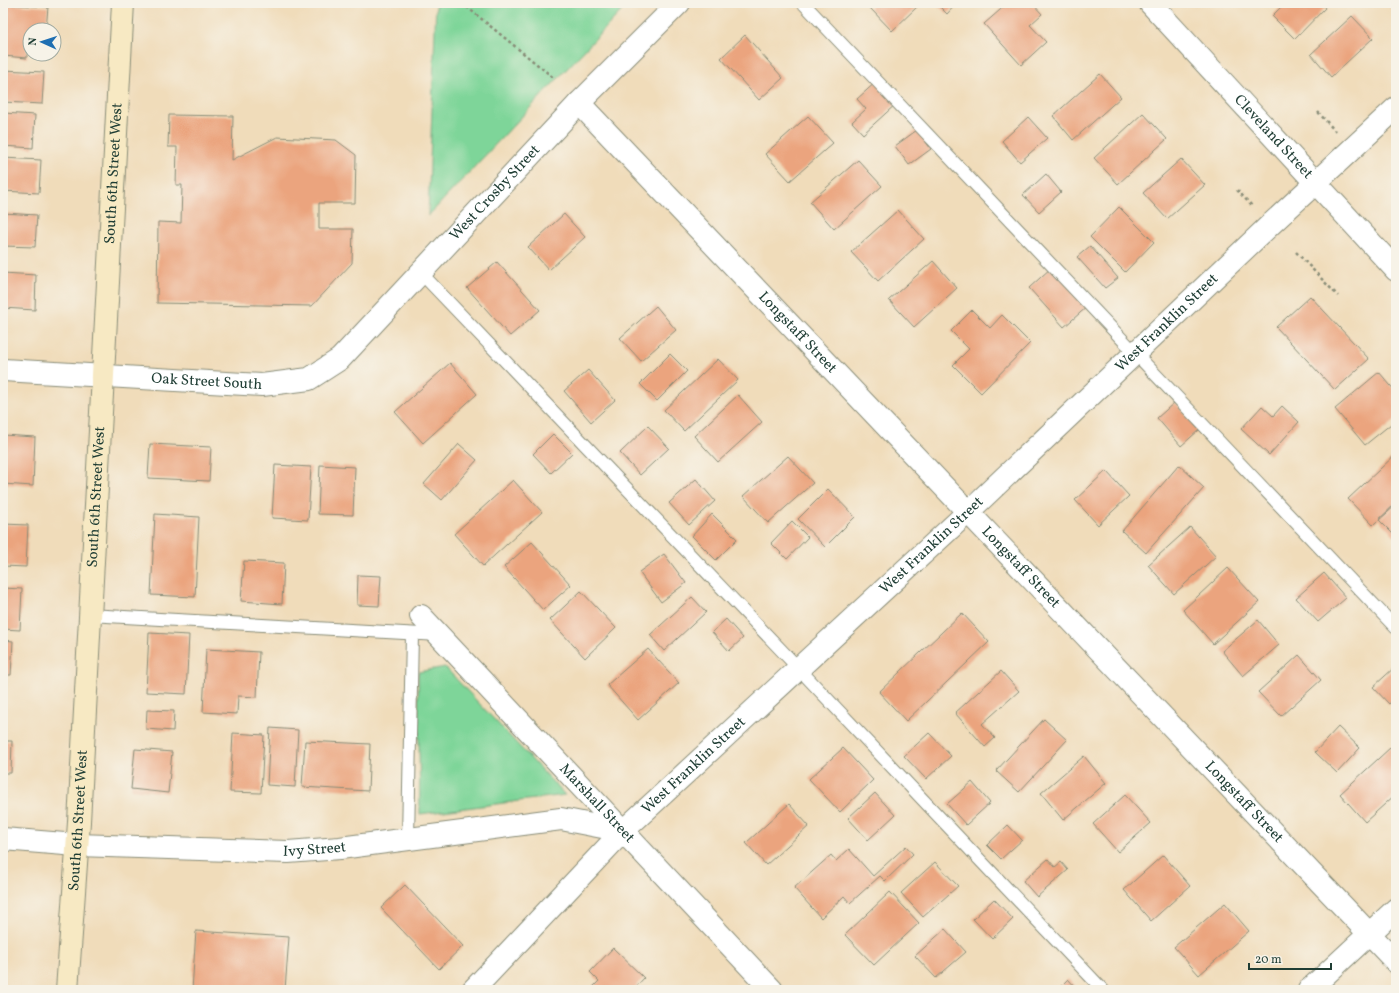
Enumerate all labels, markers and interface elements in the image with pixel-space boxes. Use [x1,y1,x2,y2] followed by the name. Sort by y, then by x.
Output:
[22,22,62,62] north arrow
[26,37,41,46] text: N
[1229,90,1318,184] street label: Cleveland Street
[100,102,128,245] street label: South 6th Street West
[445,140,545,245] street label: West Crosby Street
[1111,269,1223,377] street label: West Franklin Street
[753,287,842,378] street label: Longstaff Street
[151,368,263,395] street label: Oak Street South
[82,426,111,568] street label: South 6th Street West
[875,492,988,599] street label: West Franklin Street
[977,522,1065,613] street label: Longstaff Street
[637,712,750,819] street label: West Franklin Street
[64,749,93,892] street label: South 6th Street West
[1200,757,1288,848] street label: Longstaff Street
[554,759,639,848] street label: Marshall Street
[283,837,347,863] street label: Ivy Street
[1249,945,1331,971] scale bar
[1255,952,1282,968] text: 20 m

